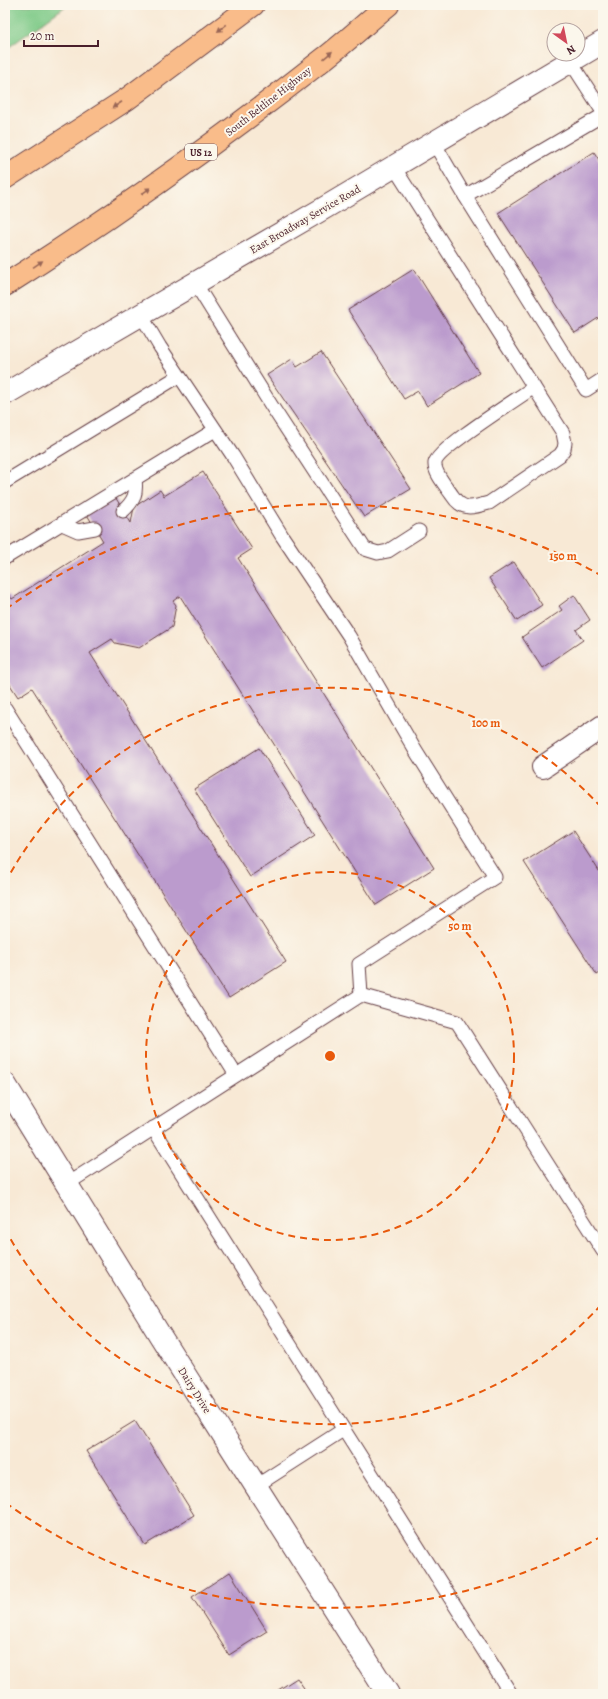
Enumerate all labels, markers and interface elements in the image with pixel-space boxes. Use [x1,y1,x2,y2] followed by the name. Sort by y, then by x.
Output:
[24,22,98,48] scale bar
[546,22,586,62] north arrow
[216,24,227,33] one-way arrow
[30,28,54,44] text: 20 m
[564,41,579,58] text: N
[323,51,334,59] one-way arrow
[222,63,314,140] street label: South Beltline Highway
[111,102,123,109] one-way arrow
[185,144,217,160] road number: US 12
[247,181,364,257] street label: East Broadway Service Road
[140,187,151,195] one-way arrow
[33,260,43,268] one-way arrow
[549,548,577,564] text: 150 m
[472,715,500,731] text: 100 m
[448,918,472,934] text: 50 m
[323,1049,337,1063] centre of rings
[174,1364,215,1416] street label: Dairy Drive

